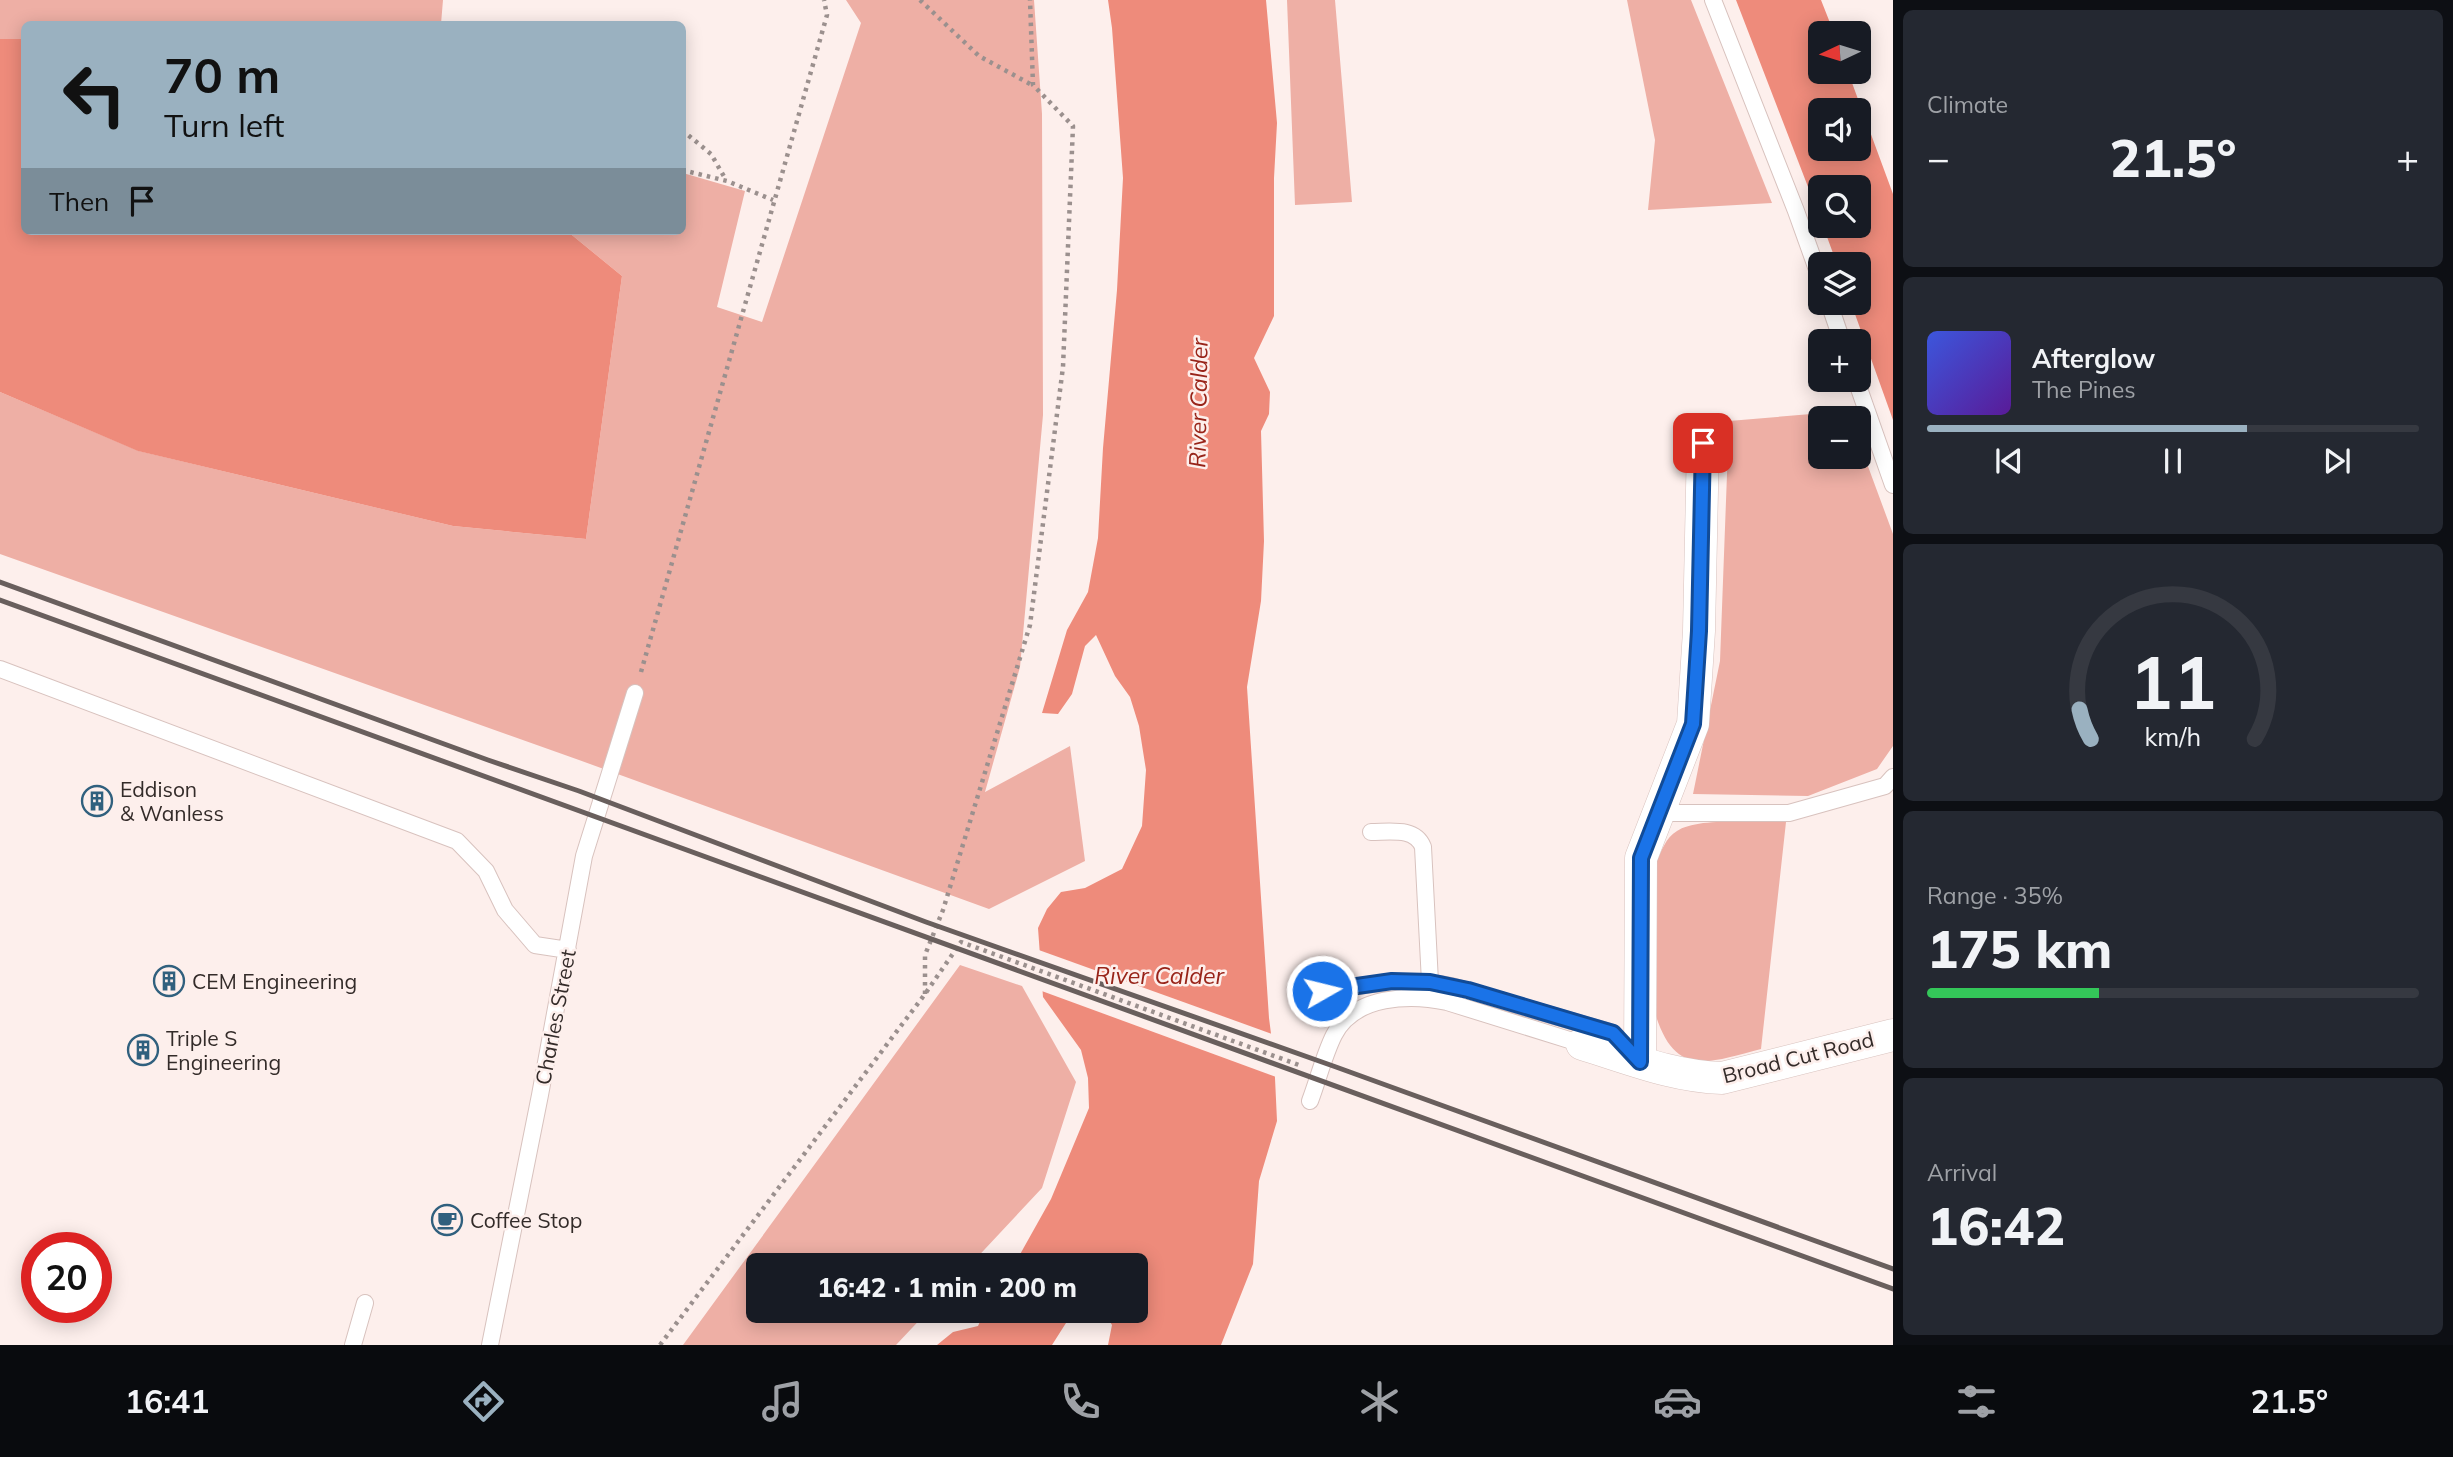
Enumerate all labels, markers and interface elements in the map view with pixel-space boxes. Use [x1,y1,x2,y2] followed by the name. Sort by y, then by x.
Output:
[1808,21,1871,84] north arrow
[1808,21,1871,469] map controls
[164,44,280,105] text: 70 m
[49,49,140,140] icon: left
[1927,90,2008,119] text: Climate
[1808,98,1871,161] button: sound
[164,105,284,145] text: Turn left
[2109,125,2237,190] text: 21.5°
[1927,134,1950,182] text: −
[2396,134,2419,182] text: +
[1808,175,1871,238] button: search
[123,182,161,220] icon: arrive
[49,185,109,218] text: Then
[1808,252,1871,315] button: layers
[1808,329,1871,392] button: +
[1182,336,1214,468] water label: River Calder
[2032,342,2155,375] text: Afterglow
[2032,375,2136,404] text: The Pines
[1808,406,1871,469] button: −
[1673,413,1733,473] pin
[1684,424,1722,462] icon: arrive
[1990,442,2028,480] icon: previous
[2154,442,2192,480] icon: pause
[2318,442,2356,480] icon: next
[2129,636,2217,727] text: 11
[2145,720,2201,751] text: km/h
[120,776,224,826] place label: Eddison & Wanless
[80,784,114,818] building icon: Eddison & Wanless
[1927,881,2063,910] text: Range · 35%
[1927,916,2112,981] text: 175 km
[529,947,581,1087] street label: Charles Street
[1285,954,1359,1028] position arrow
[1094,961,1225,990] water label: River Calder
[152,964,186,998] building icon: CEM Engineering
[192,968,357,994] place label: CEM Engineering
[166,1025,281,1075] place label: Triple S Engineering
[1720,1026,1876,1088] street label: Broad Cut Road
[126,1033,160,1067] building icon: Triple S Engineering
[1927,1158,1997,1187] text: Arrival
[1927,1193,2065,1258] text: 16:42
[430,1203,464,1237] cafe icon: Coffee Stop
[470,1207,582,1233] place label: Coffee Stop
[21,1232,112,1323] speed limit sign: 20
[817,1271,1077,1304] text: 16:42 · 1 min · 200 m
[459,1377,508,1426] icon: directions
[758,1377,807,1426] icon: music
[1056,1377,1105,1426] icon: phone
[1355,1377,1404,1426] icon: climate
[1653,1377,1702,1426] icon: car
[1952,1377,2001,1426] icon: filters
[125,1381,210,1421] text: 16:41
[2250,1381,2328,1421] text: 21.5°

